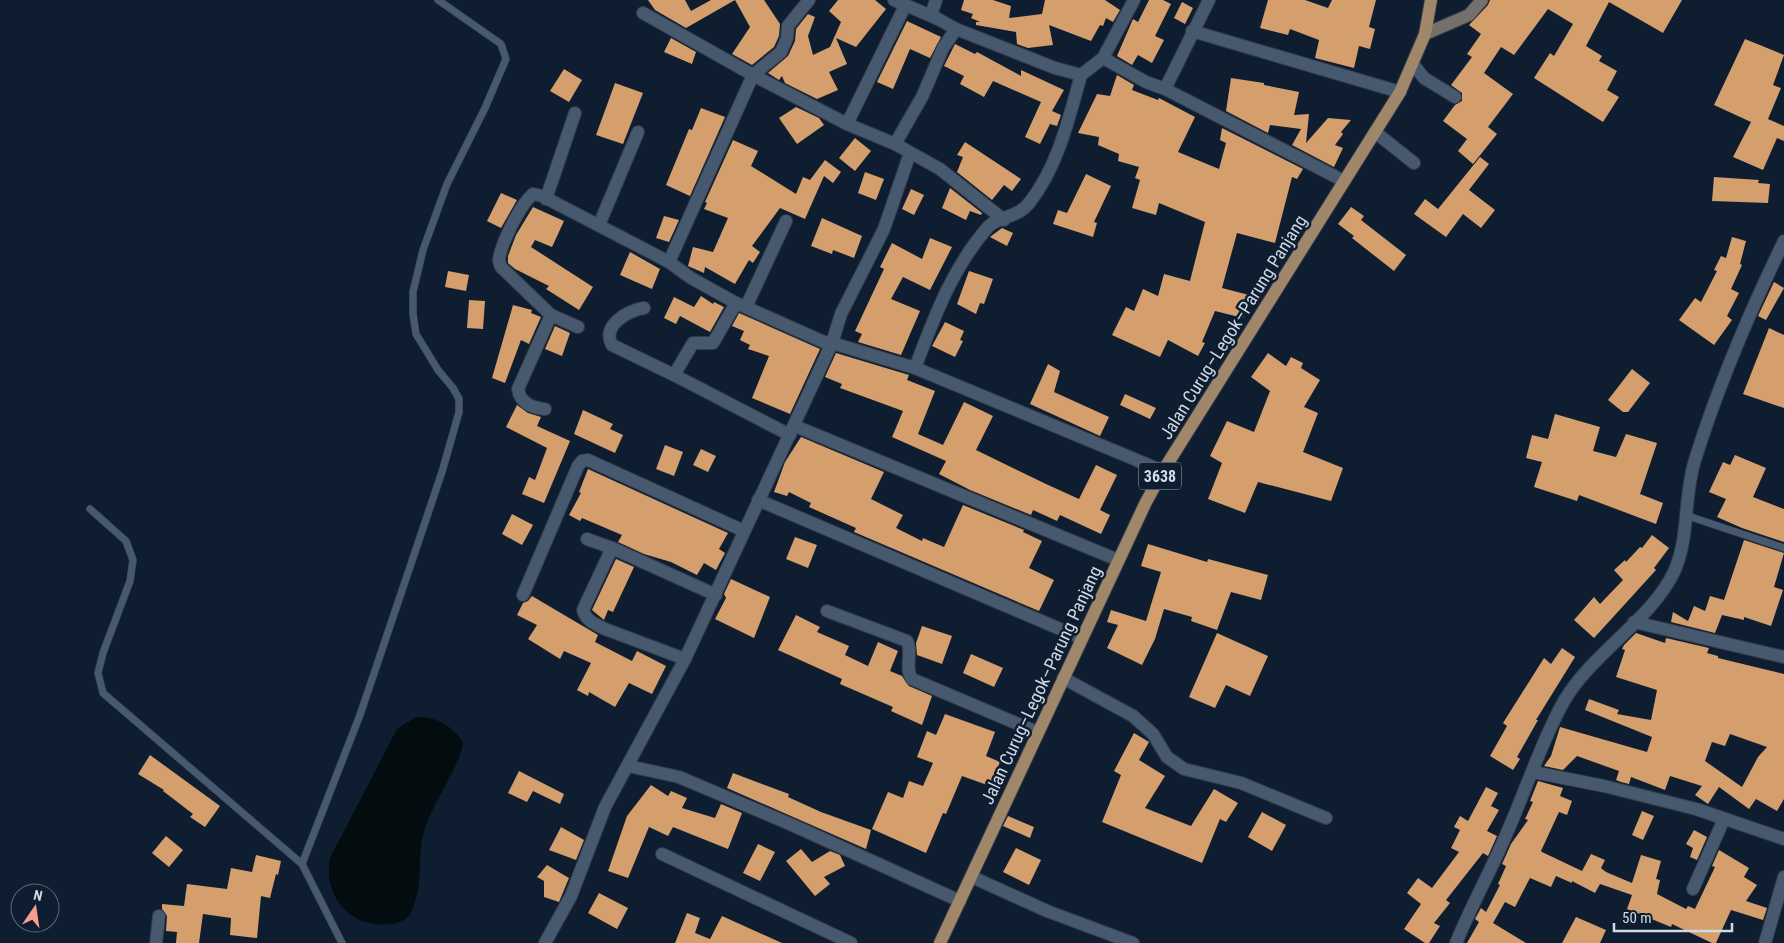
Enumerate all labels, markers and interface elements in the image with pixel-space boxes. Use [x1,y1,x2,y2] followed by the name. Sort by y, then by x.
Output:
[1155,211,1311,443] street label: Jalan Curug–Legok–Parung Panjang
[1139,462,1181,490] road number: 3638
[976,563,1106,807] street label: Jalan Curug–Legok–Parung Panjang
[10,883,60,933] north arrow
[32,887,44,904] text: N
[1614,900,1732,932] scale bar
[1622,909,1652,927] text: 50 m

